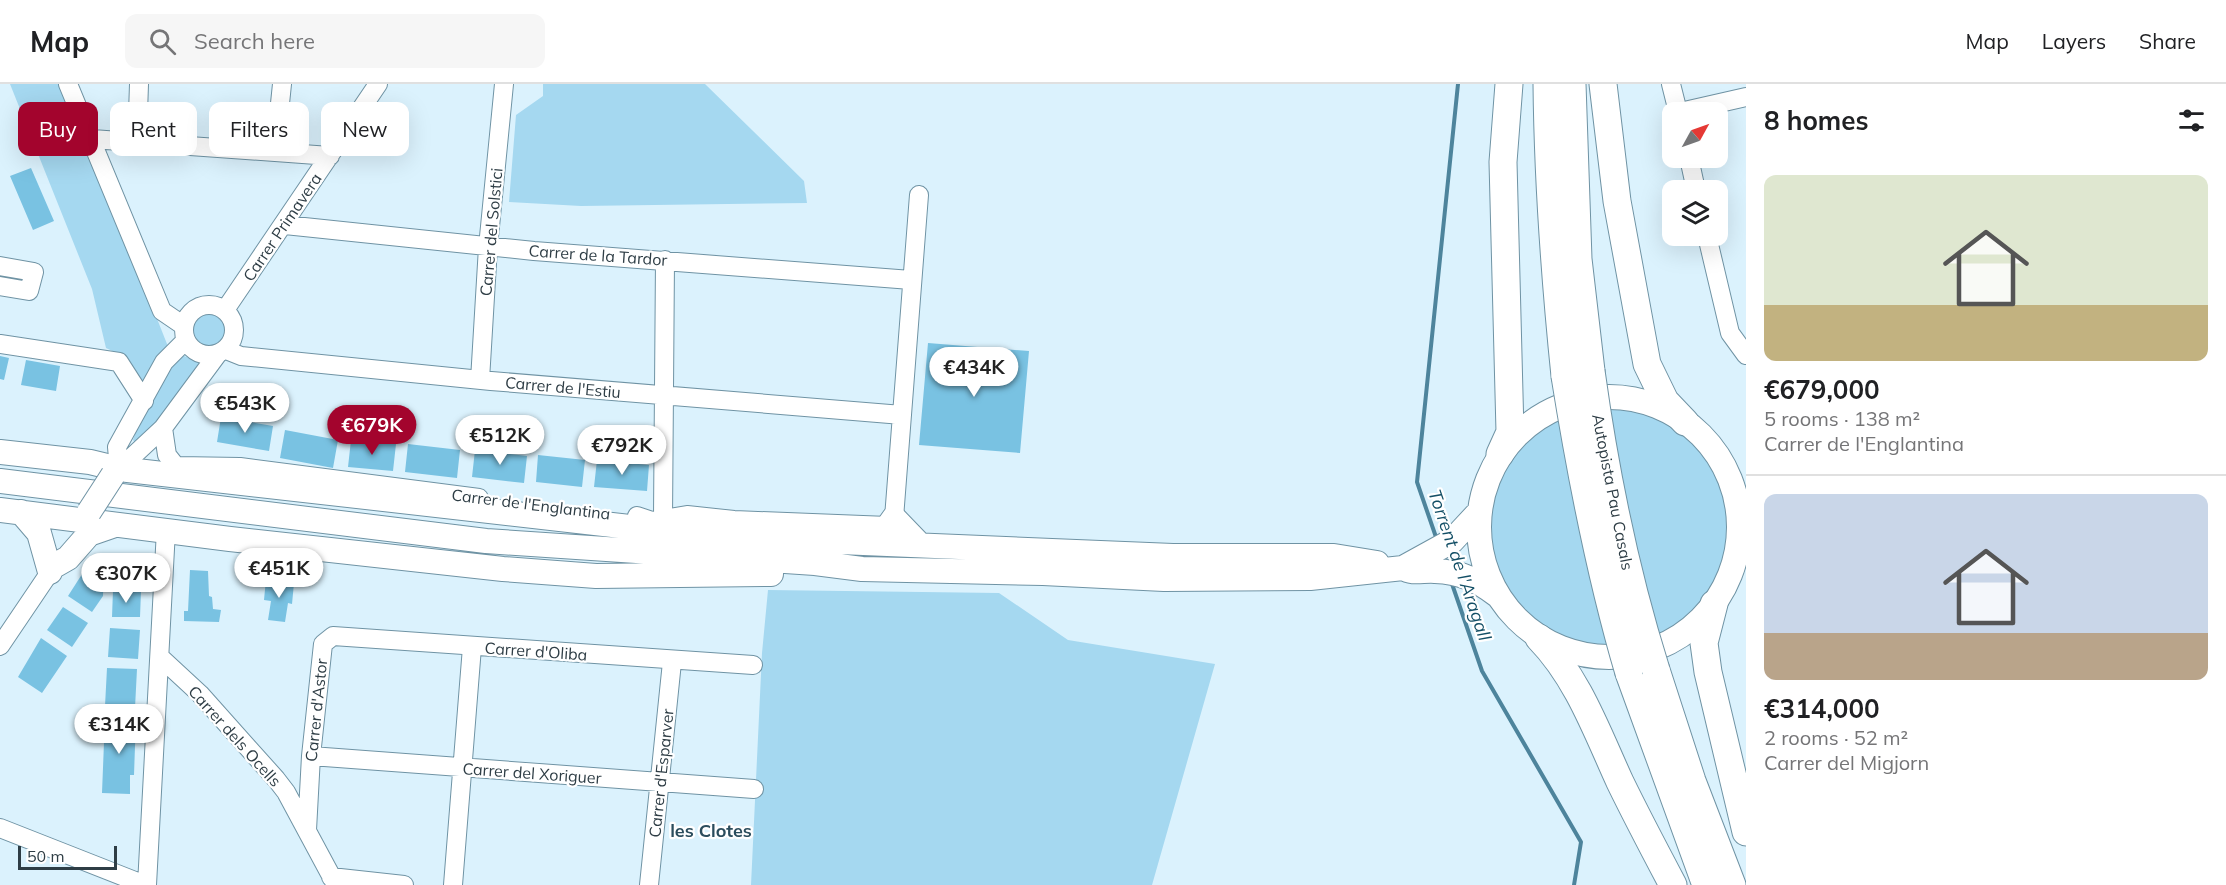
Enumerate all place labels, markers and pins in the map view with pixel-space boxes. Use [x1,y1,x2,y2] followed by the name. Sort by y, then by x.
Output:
[932,347,1016,398] pin: €434K
[203,383,287,434] pin: €543K
[330,405,414,456] pin: €679K
[458,415,542,466] pin: €512K
[580,425,664,476] pin: €792K
[237,548,321,599] pin: €451K
[84,553,168,604] pin: €307K
[77,704,161,755] pin: €314K

